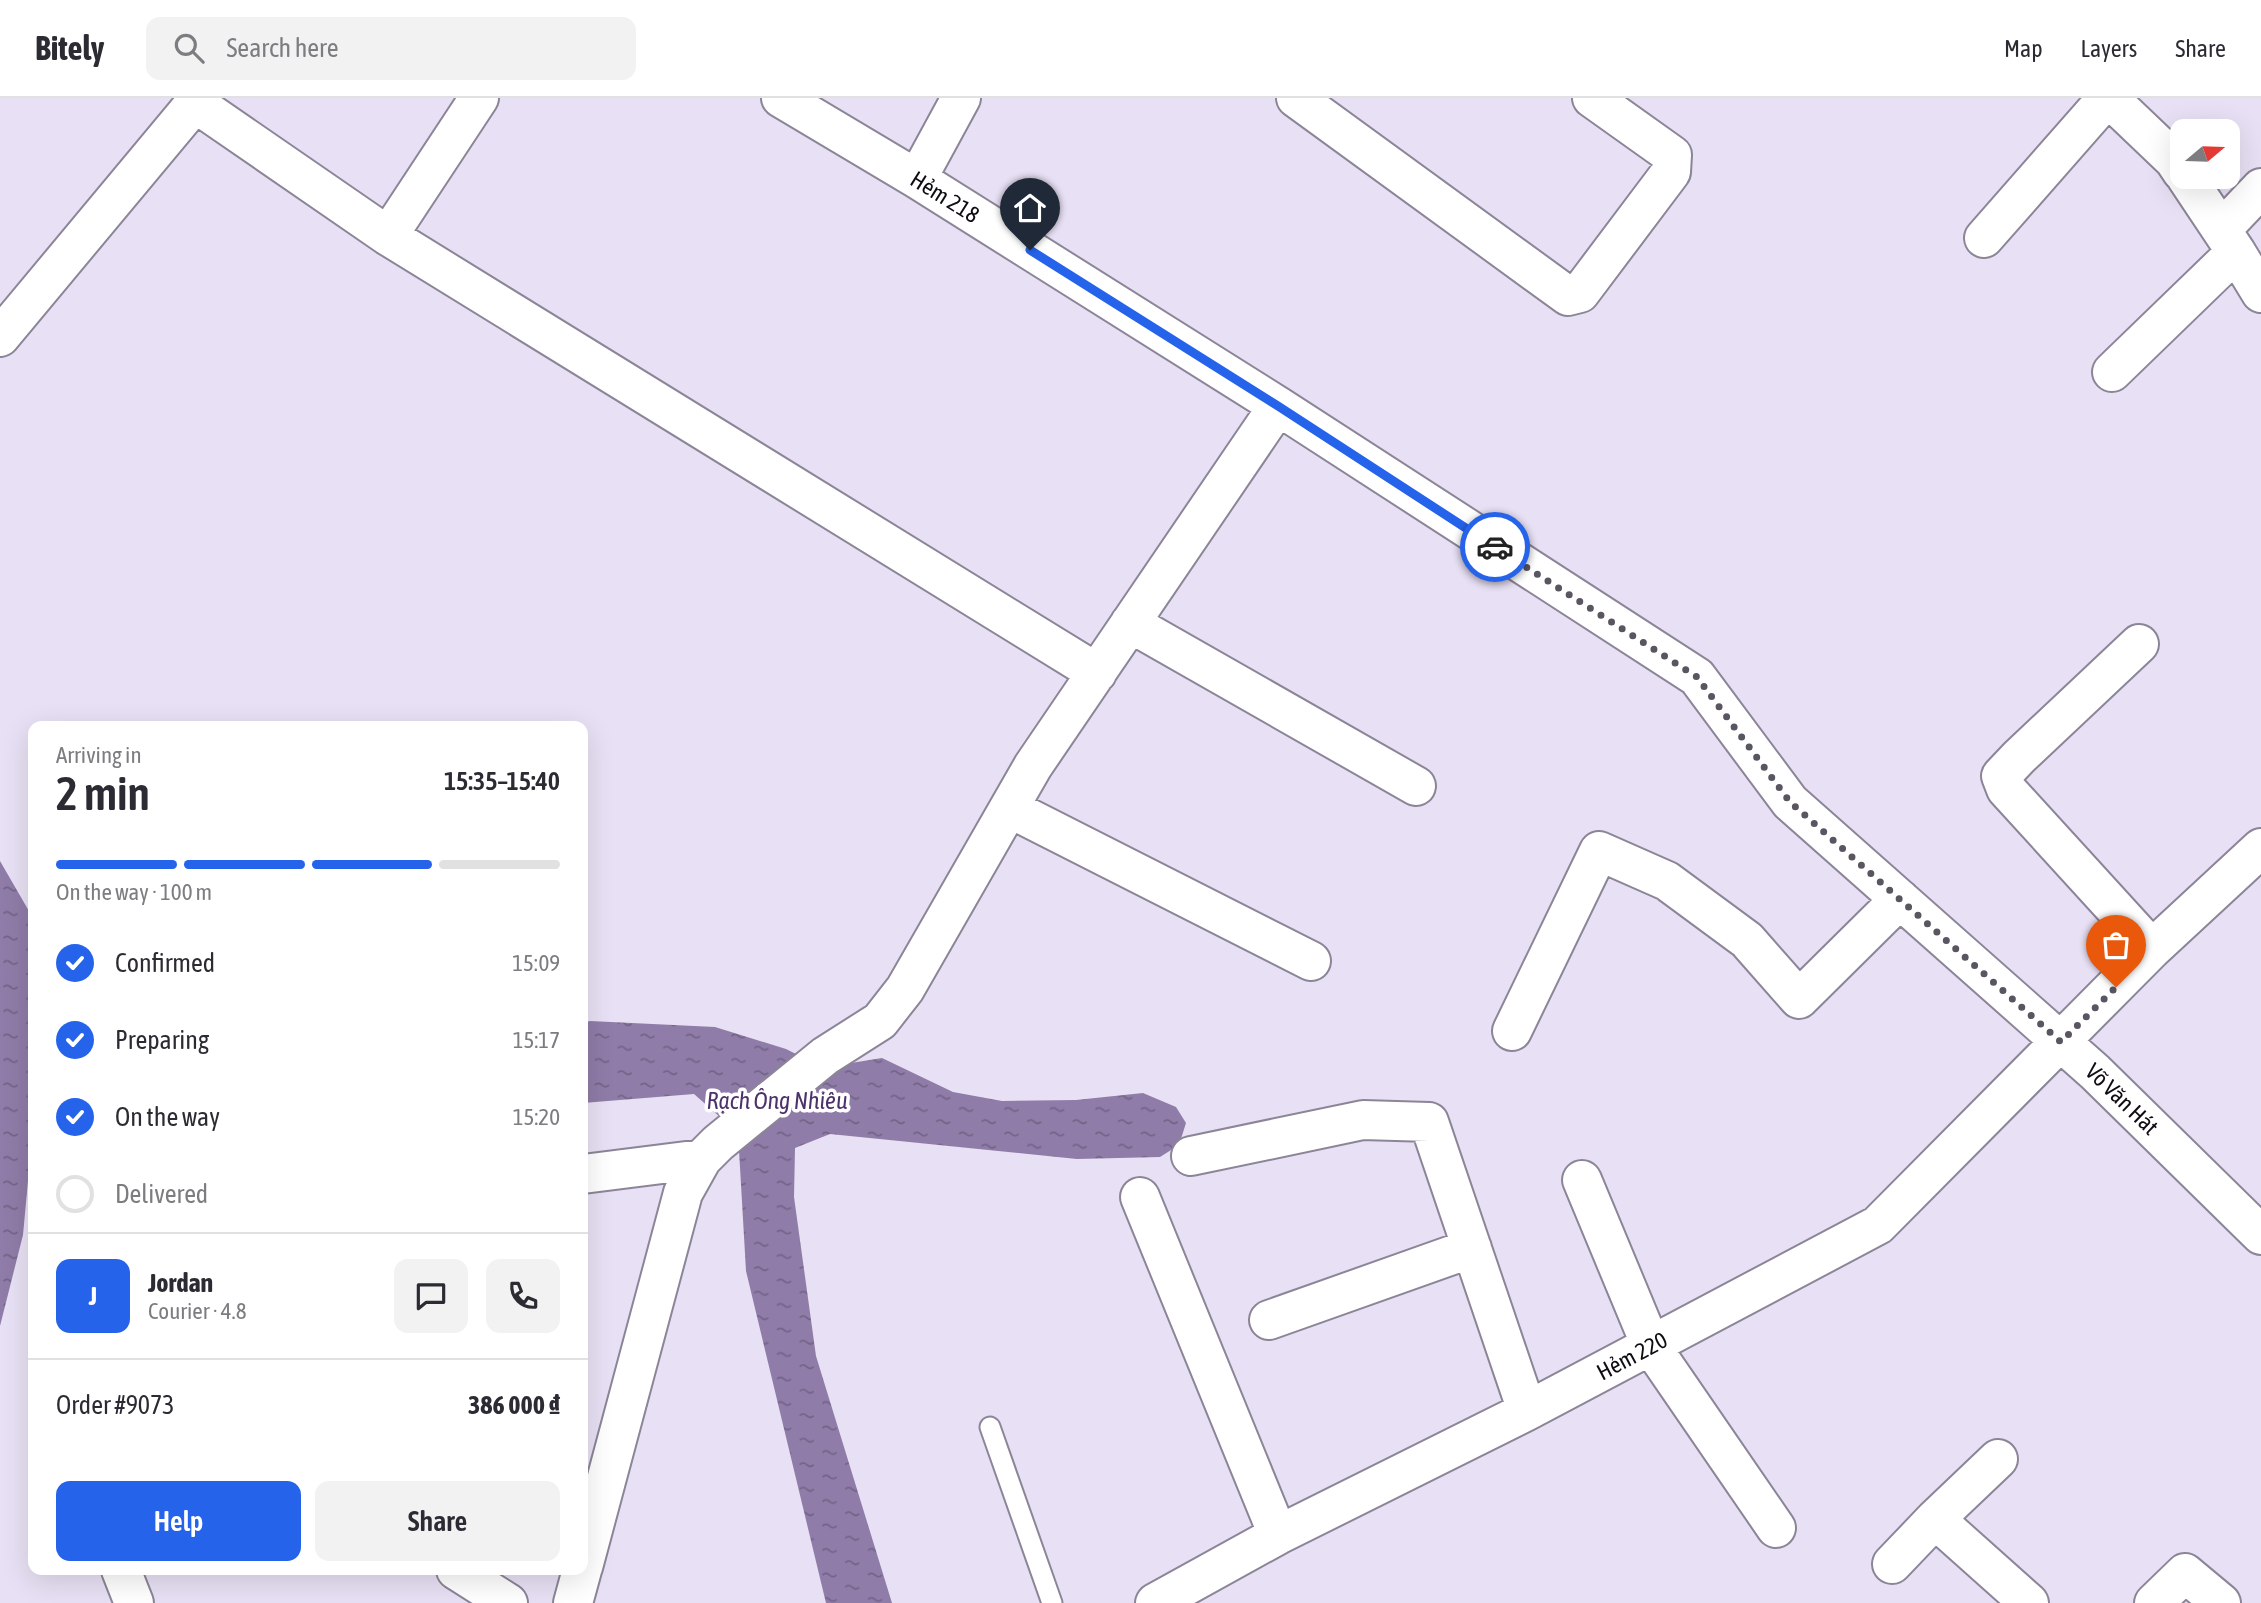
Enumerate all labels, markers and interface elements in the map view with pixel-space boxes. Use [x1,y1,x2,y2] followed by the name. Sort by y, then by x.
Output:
[146,17,636,80] search box
[35,29,104,67] text: Bitely
[170,29,208,67] icon: search
[226,33,339,63] text: Search here
[2004,35,2043,62] text: Map
[2081,35,2137,62] text: Layers
[2175,35,2226,62] text: Share
[2170,119,2240,189] north arrow
[2170,119,2240,189] map controls
[906,166,984,228] street label: Hẻm 218
[1000,178,1060,250] pin
[1011,189,1049,227] icon: home
[1460,512,1530,582] courier
[1476,528,1514,566] icon: car
[56,742,142,768] text: Arriving in
[444,766,560,796] text: 15:35–15:40
[56,767,150,820] text: 2 min
[56,879,212,905] text: On the way · 100 m
[2086,915,2146,987] pin
[2097,926,2135,964] icon: bag
[56,944,94,982] icon: check
[115,948,215,978] text: Confirmed
[512,950,560,976] text: 15:09
[56,1021,94,1059] icon: check
[115,1025,209,1055] text: Preparing
[513,1027,560,1053] text: 15:17
[2080,1058,2164,1140] street label: Võ Văn Hát
[706,1087,848,1114] water label: Rạch Ông Nhiêu
[56,1098,94,1136] icon: check
[115,1102,220,1132] text: On the way
[513,1104,560,1130] text: 15:20
[115,1179,208,1209] text: Delivered
[394,1259,468,1333] button: chat
[486,1259,560,1333] button: phone
[148,1268,213,1298] text: Jordan
[89,1281,97,1311] text: J
[148,1298,247,1324] text: Courier · 4.8
[1592,1327,1672,1385] street label: Hẻm 220
[56,1390,175,1420] text: Order #9073
[468,1390,560,1420] text: 386 000 ₫
[56,1481,301,1561] button: Help
[315,1481,560,1561] button: Share

